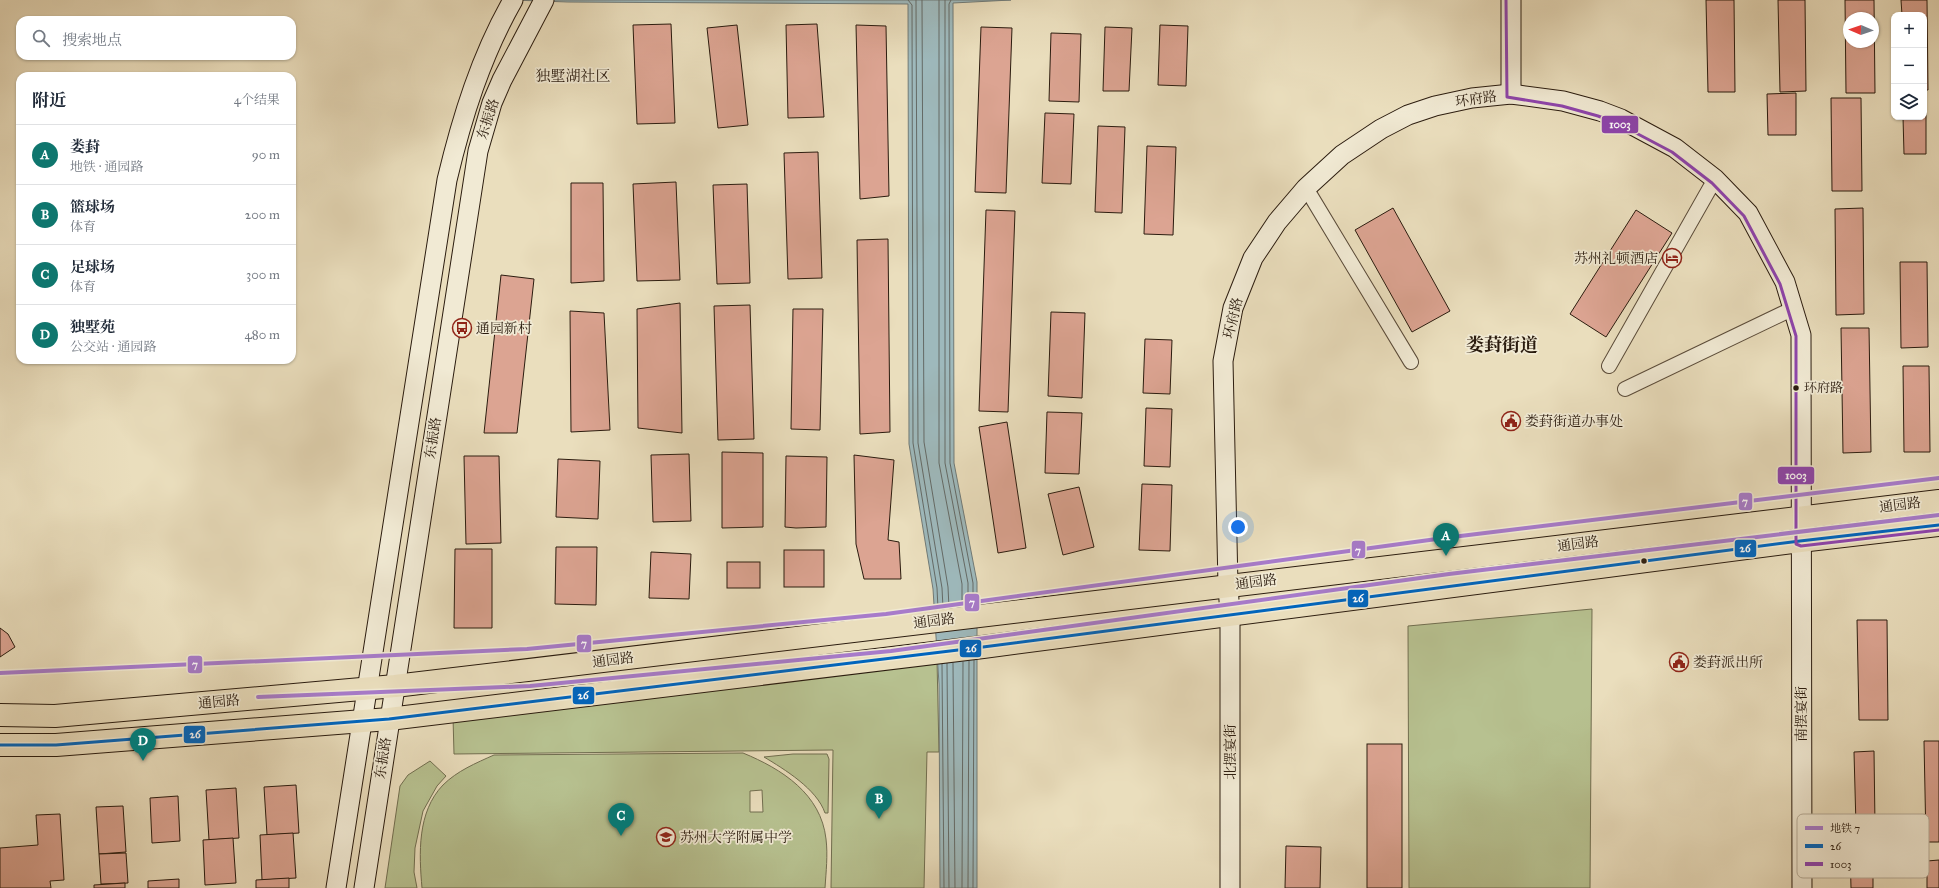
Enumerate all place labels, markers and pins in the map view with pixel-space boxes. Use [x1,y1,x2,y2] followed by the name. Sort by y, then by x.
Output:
[1661,247,1683,269] hotel icon: 苏州礼顿酒店
[1574,250,1658,267] place label: 苏州礼顿酒店
[451,317,473,339] bus stop icon: 通园新村
[476,320,532,337] place label: 通园新村
[1804,380,1843,396] place label: 环府路
[1791,383,1801,393] marker: 环府路
[1500,410,1522,432] public building icon: 娄葑街道办事处
[1525,413,1623,430] place label: 娄葑街道办事处
[1433,523,1459,556] pin: A
[1639,556,1649,566] unlabelled marker
[1668,651,1690,673] public building icon: 娄葑派出所
[1693,654,1763,671] place label: 娄葑派出所
[130,728,156,761] pin: D
[866,786,892,819] pin: B
[608,803,634,836] pin: C
[655,826,677,848] school or university icon: 苏州大学附属中学
[680,829,792,846] place label: 苏州大学附属中学

